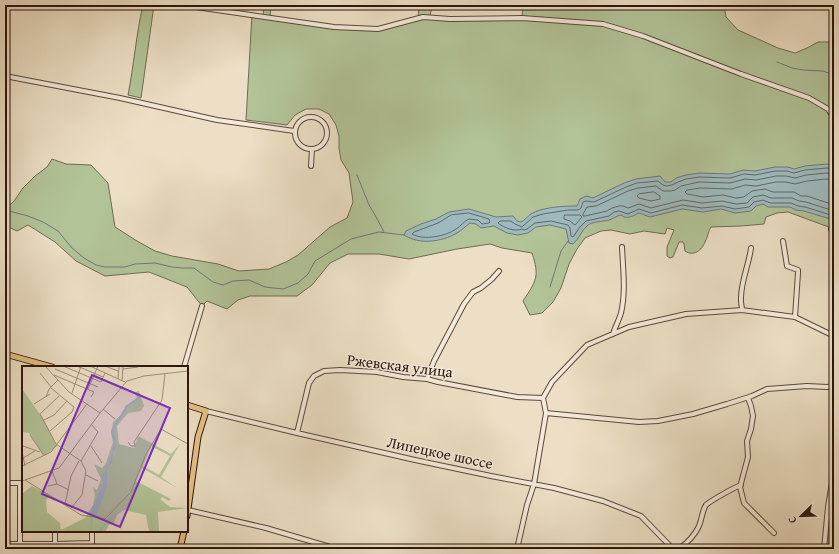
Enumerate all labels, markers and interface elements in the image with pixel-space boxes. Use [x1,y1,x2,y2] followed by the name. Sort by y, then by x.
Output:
[346,349,455,383] street label: Ржевская улица
[22,366,188,532] inset map
[385,431,495,474] street label: Липецкое шоссе
[781,496,821,536] north arrow
[783,514,800,526] text: С

